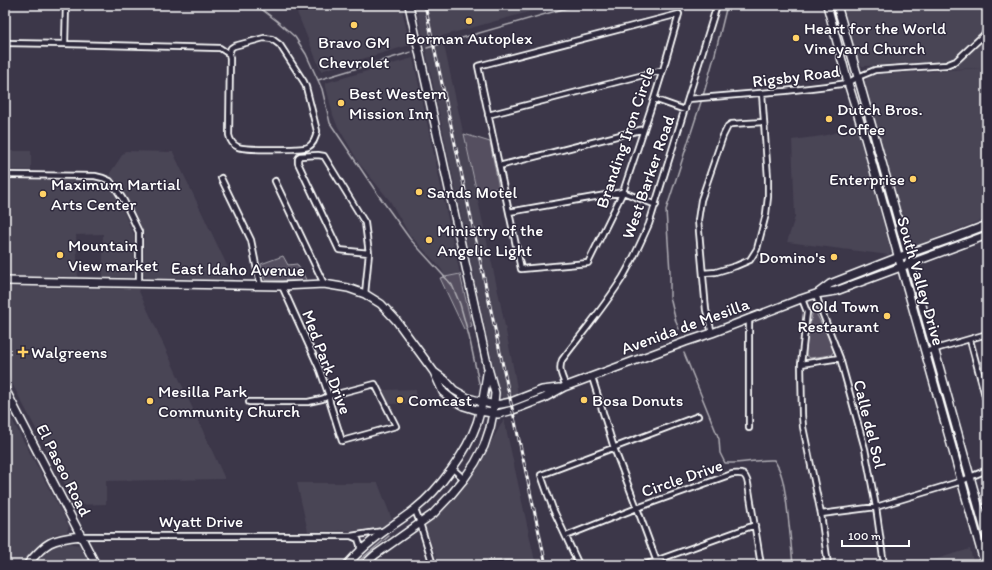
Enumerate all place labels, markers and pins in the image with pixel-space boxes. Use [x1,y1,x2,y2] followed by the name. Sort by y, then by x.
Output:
[464,16,474,26] marker: Borman Autoplex
[804,18,947,58] place label: Heart for the World Vineyard Church
[349,20,359,30] marker: Bravo GM Chevrolet
[405,28,533,48] place label: Borman Autoplex
[318,32,390,72] place label: Bravo GM Chevrolet
[791,33,801,43] marker: Heart for the World Vineyard Church
[349,83,447,123] place label: Best Western Mission Inn
[336,98,346,108] marker: Best Western Mission Inn
[837,99,923,139] place label: Dutch Bros. Coffee
[824,114,834,124] marker: Dutch Bros. Coffee
[829,169,905,189] place label: Enterprise
[51,174,181,214] place label: Maximum Martial Arts Center
[908,174,918,184] marker: Enterprise
[427,182,518,202] place label: Sands Motel
[414,187,424,197] marker: Sands Motel
[38,189,48,199] marker: Maximum Martial Arts Center
[437,220,543,260] place label: Ministry of the Angelic Light
[68,235,159,275] place label: Mountain View market
[424,235,434,245] marker: Ministry of the Angelic Light
[759,247,826,267] place label: Domino's
[55,250,65,260] marker: Mountain View market
[829,252,839,262] marker: Domino's
[797,296,880,336] place label: Old Town Restaurant
[882,311,892,321] marker: Old Town Restaurant
[31,342,107,362] place label: Walgreens
[18,347,28,357] marker: Walgreens
[158,381,300,421] place label: Mesilla Park Community Church
[408,390,472,410] place label: Comcast
[592,390,683,410] place label: Bosa Donuts
[395,395,405,405] marker: Comcast
[579,395,589,405] marker: Bosa Donuts
[145,396,155,406] marker: Mesilla Park Community Church

